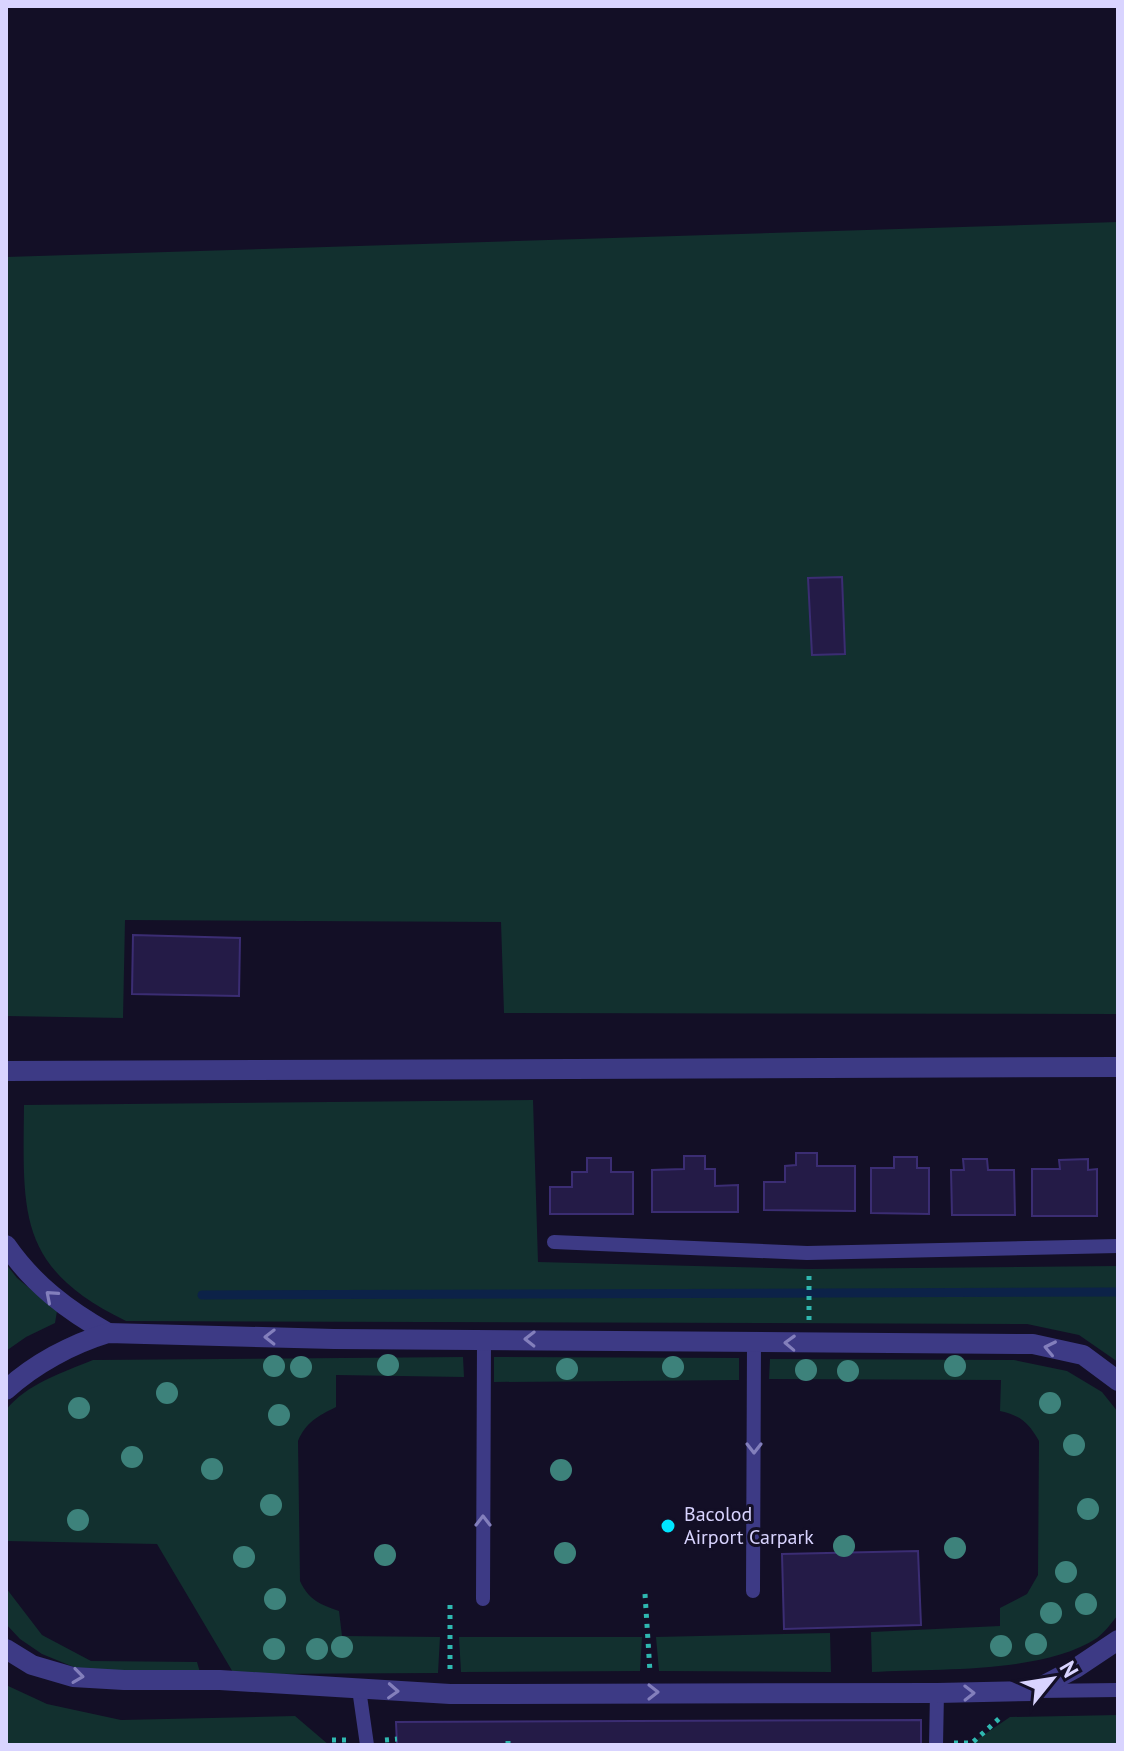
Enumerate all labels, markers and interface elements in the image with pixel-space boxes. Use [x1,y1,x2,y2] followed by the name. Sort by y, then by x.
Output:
[46,1291,61,1306] one-way arrow
[263,1328,276,1346] one-way arrow
[523,1331,536,1348] one-way arrow
[783,1335,796,1352] one-way arrow
[1043,1340,1057,1357] one-way arrow
[745,1442,763,1455] one-way arrow
[684,1501,814,1550] place label: Bacolod Airport Carpark
[474,1514,492,1527] one-way arrow
[659,1517,677,1535] marker: Bacolod Airport Carpark
[1012,1639,1092,1719] north arrow
[1054,1656,1085,1682] text: N
[71,1667,84,1684] one-way arrow
[387,1682,400,1699] one-way arrow
[647,1683,660,1701] one-way arrow
[963,1684,976,1701] one-way arrow

